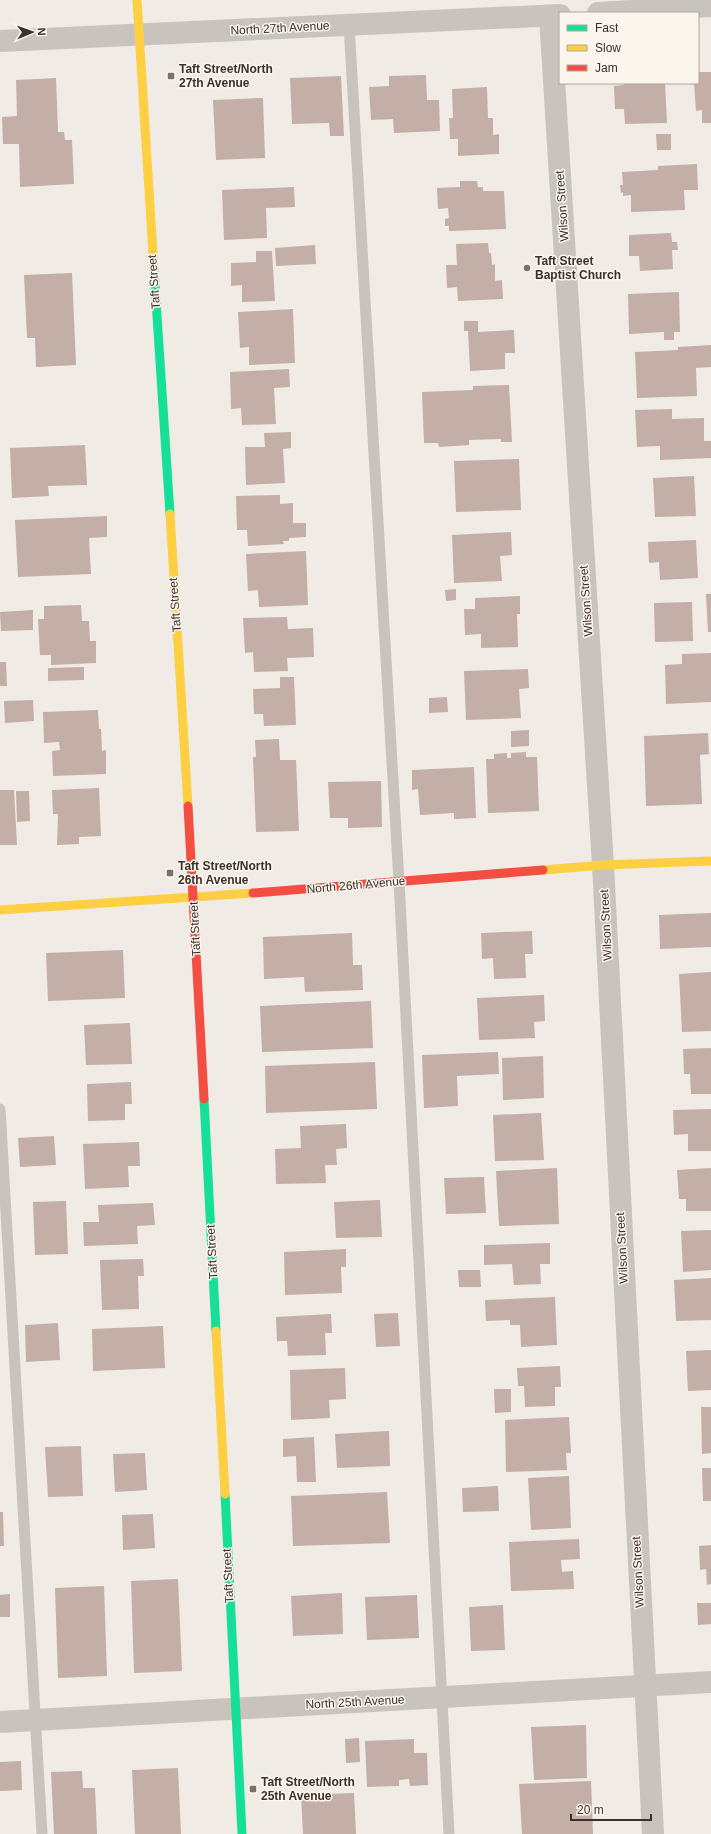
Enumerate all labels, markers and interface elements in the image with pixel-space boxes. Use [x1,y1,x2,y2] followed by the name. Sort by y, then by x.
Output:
[12,12,52,52] north arrow
[559,12,699,84] legend
[230,18,330,38] street label: North 27th Avenue
[595,21,619,35] text: Fast
[36,27,48,36] text: N
[595,41,621,55] text: Slow
[595,61,618,75] text: Jam
[179,62,273,90] place label: Taft Street/North 27th Avenue
[166,71,176,81] marker: Taft Street/North 27th Avenue
[552,169,571,242] street label: Wilson Street
[145,254,163,310] street label: Taft Street
[535,254,621,282] place label: Taft Street Baptist Church
[522,263,532,273] marker: Taft Street Baptist Church
[576,564,595,637] street label: Wilson Street
[166,577,184,633] street label: Taft Street
[178,859,272,887] place label: Taft Street/North 26th Avenue
[165,868,175,878] marker: Taft Street/North 26th Avenue
[306,874,406,896] street label: North 26th Avenue
[597,888,615,961] street label: Wilson Street
[187,901,203,957] street label: Taft Street
[613,1211,631,1284] street label: Wilson Street
[204,1224,220,1280] street label: Taft Street
[629,1535,647,1608] street label: Wilson Street
[220,1548,236,1604] street label: Taft Street
[305,1692,405,1712] street label: North 25th Avenue
[261,1775,355,1803] place label: Taft Street/North 25th Avenue
[248,1784,258,1794] marker: Taft Street/North 25th Avenue
[571,1796,651,1822] scale bar
[577,1803,604,1817] text: 20 m

